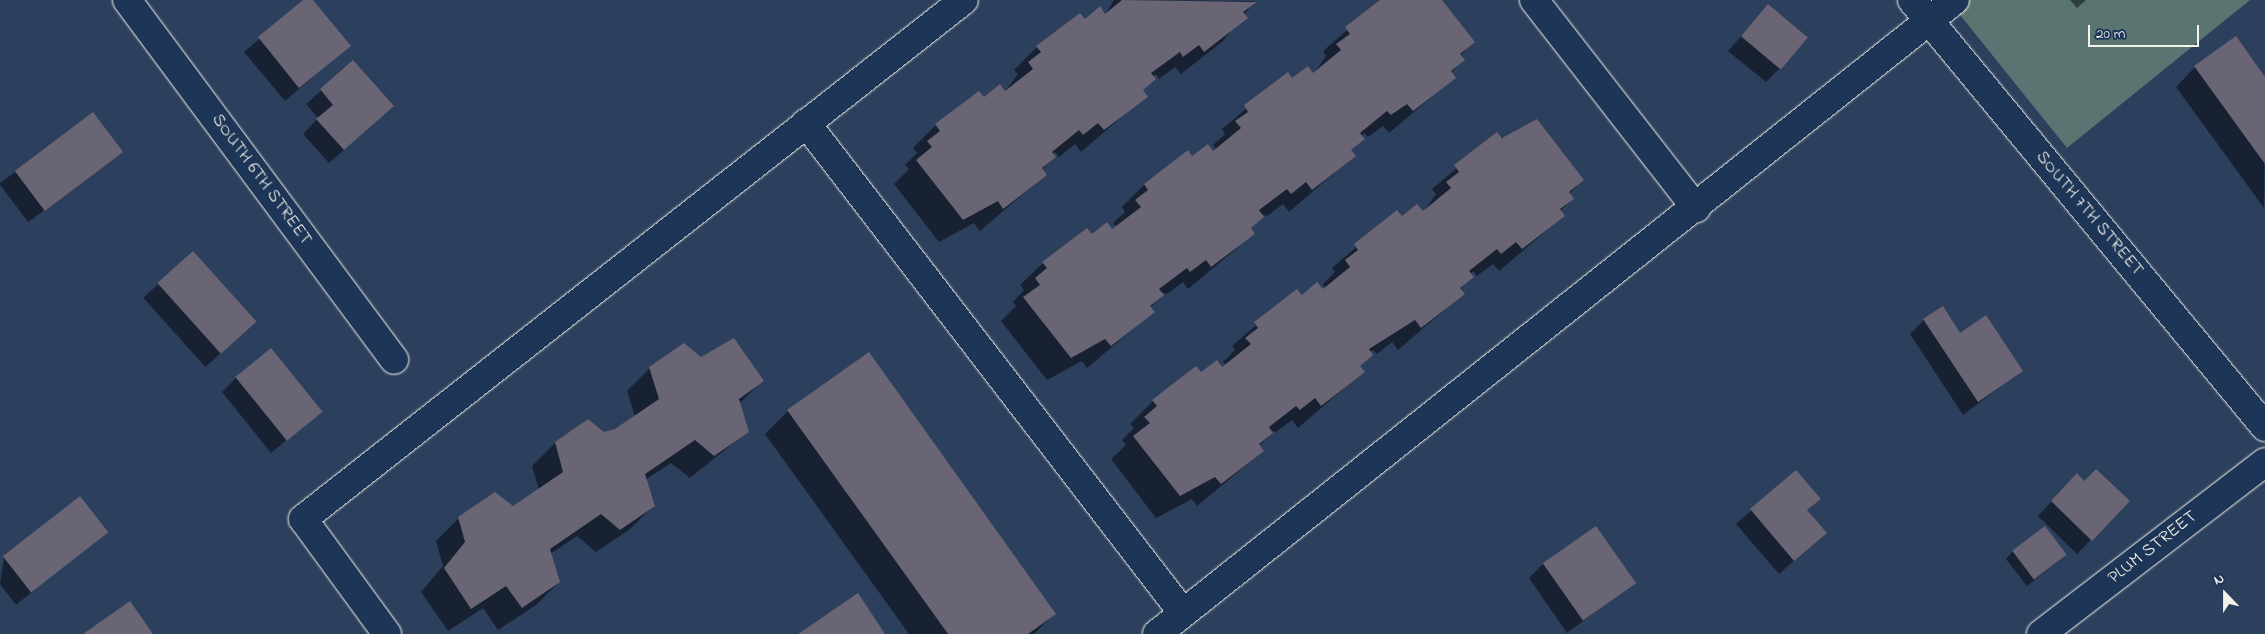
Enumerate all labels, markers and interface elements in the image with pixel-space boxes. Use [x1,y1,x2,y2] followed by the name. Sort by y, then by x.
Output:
[2090,15,2201,47] scale bar
[2096,23,2125,45] text: 20 m
[206,110,316,250] street label: SOUTH 6TH STREET
[2030,147,2148,281] street label: SOUTH 7TH STREET
[2104,507,2202,589] street label: PLUM STREET
[2211,568,2228,591] text: N
[2200,569,2250,619] north arrow

